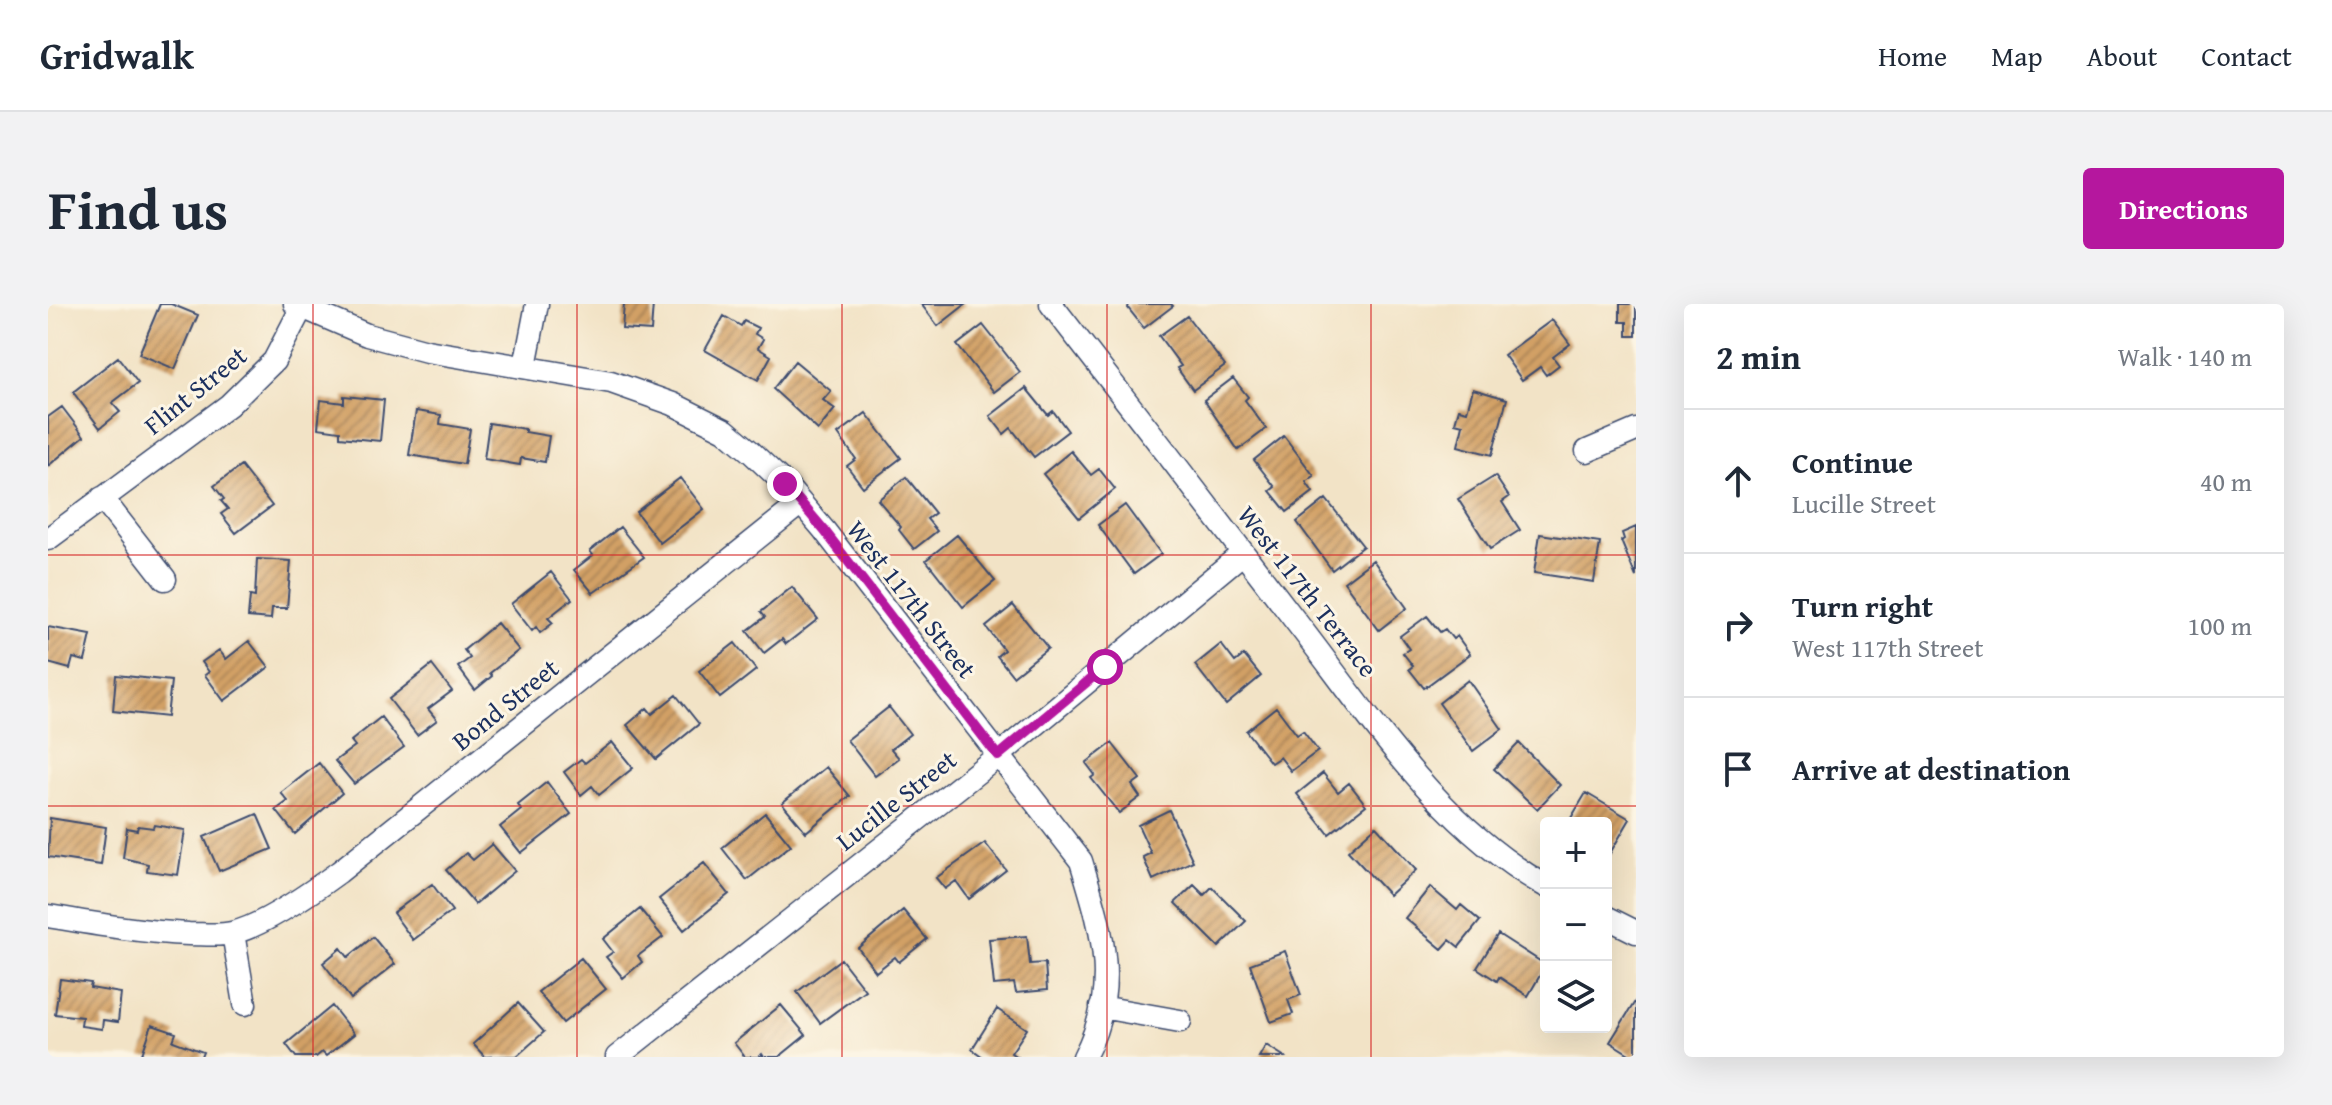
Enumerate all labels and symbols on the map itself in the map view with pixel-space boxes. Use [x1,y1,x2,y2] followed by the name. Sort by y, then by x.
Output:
[135,336,255,444] street label: Flint Street
[767,466,803,502] route end
[1228,497,1388,685] street label: West 117th Terrace
[838,512,986,686] street label: West 117th Street
[443,649,567,759] street label: Bond Street
[1087,649,1123,685] route start
[827,740,965,860] street label: Lucille Street

